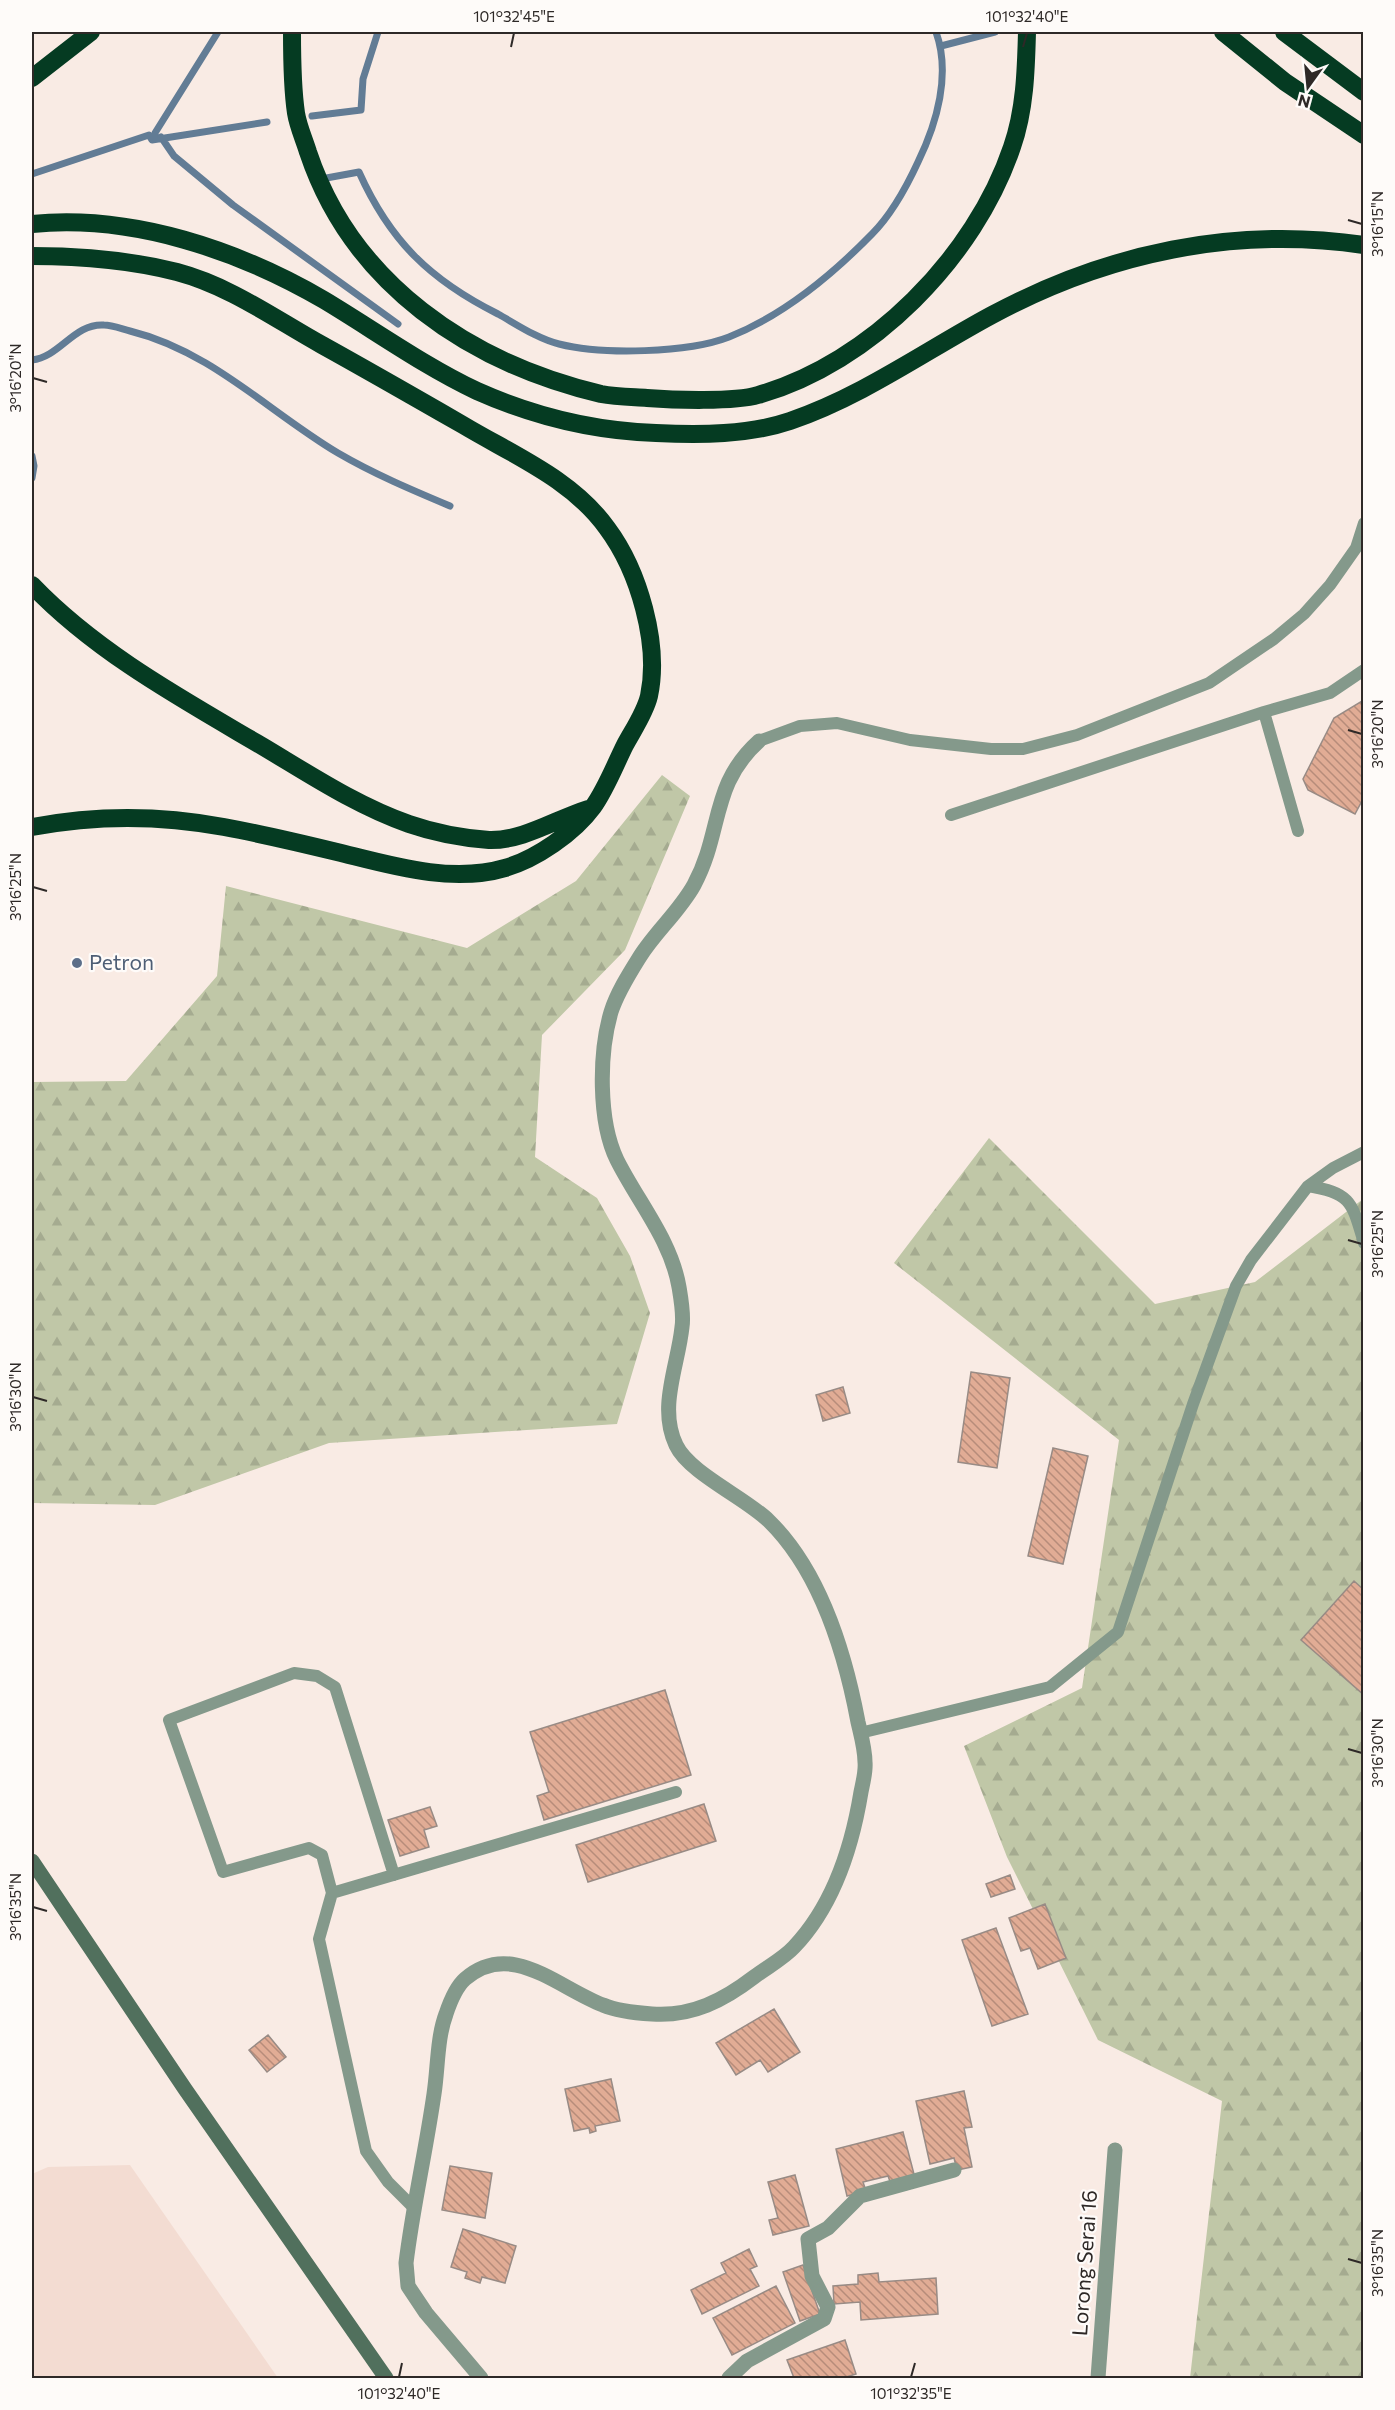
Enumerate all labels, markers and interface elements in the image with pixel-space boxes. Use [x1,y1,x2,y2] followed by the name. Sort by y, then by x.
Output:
[473,7,555,25] text: 101°32'45"E
[986,7,1069,25] text: 101°32'40"E
[1278,57,1338,117] north arrow
[1296,91,1312,113] text: N
[1368,191,1386,257] text: 3°16'15"N
[6,343,24,413] text: 3°16'20"N
[1368,699,1386,769] text: 3°16'20"N
[6,853,24,921] text: 3°16'25"N
[89,949,154,974] place label: Petron
[70,956,84,970] marker: Petron
[1368,1210,1386,1278] text: 3°16'25"N
[6,1362,24,1432] text: 3°16'30"N
[1368,1718,1386,1788] text: 3°16'30"N
[6,1873,24,1941] text: 3°16'35"N
[1066,2189,1101,2337] street label: Lorong Serai 16
[1368,2229,1386,2297] text: 3°16'35"N
[358,2384,441,2402] text: 101°32'40"E
[870,2384,952,2402] text: 101°32'35"E

